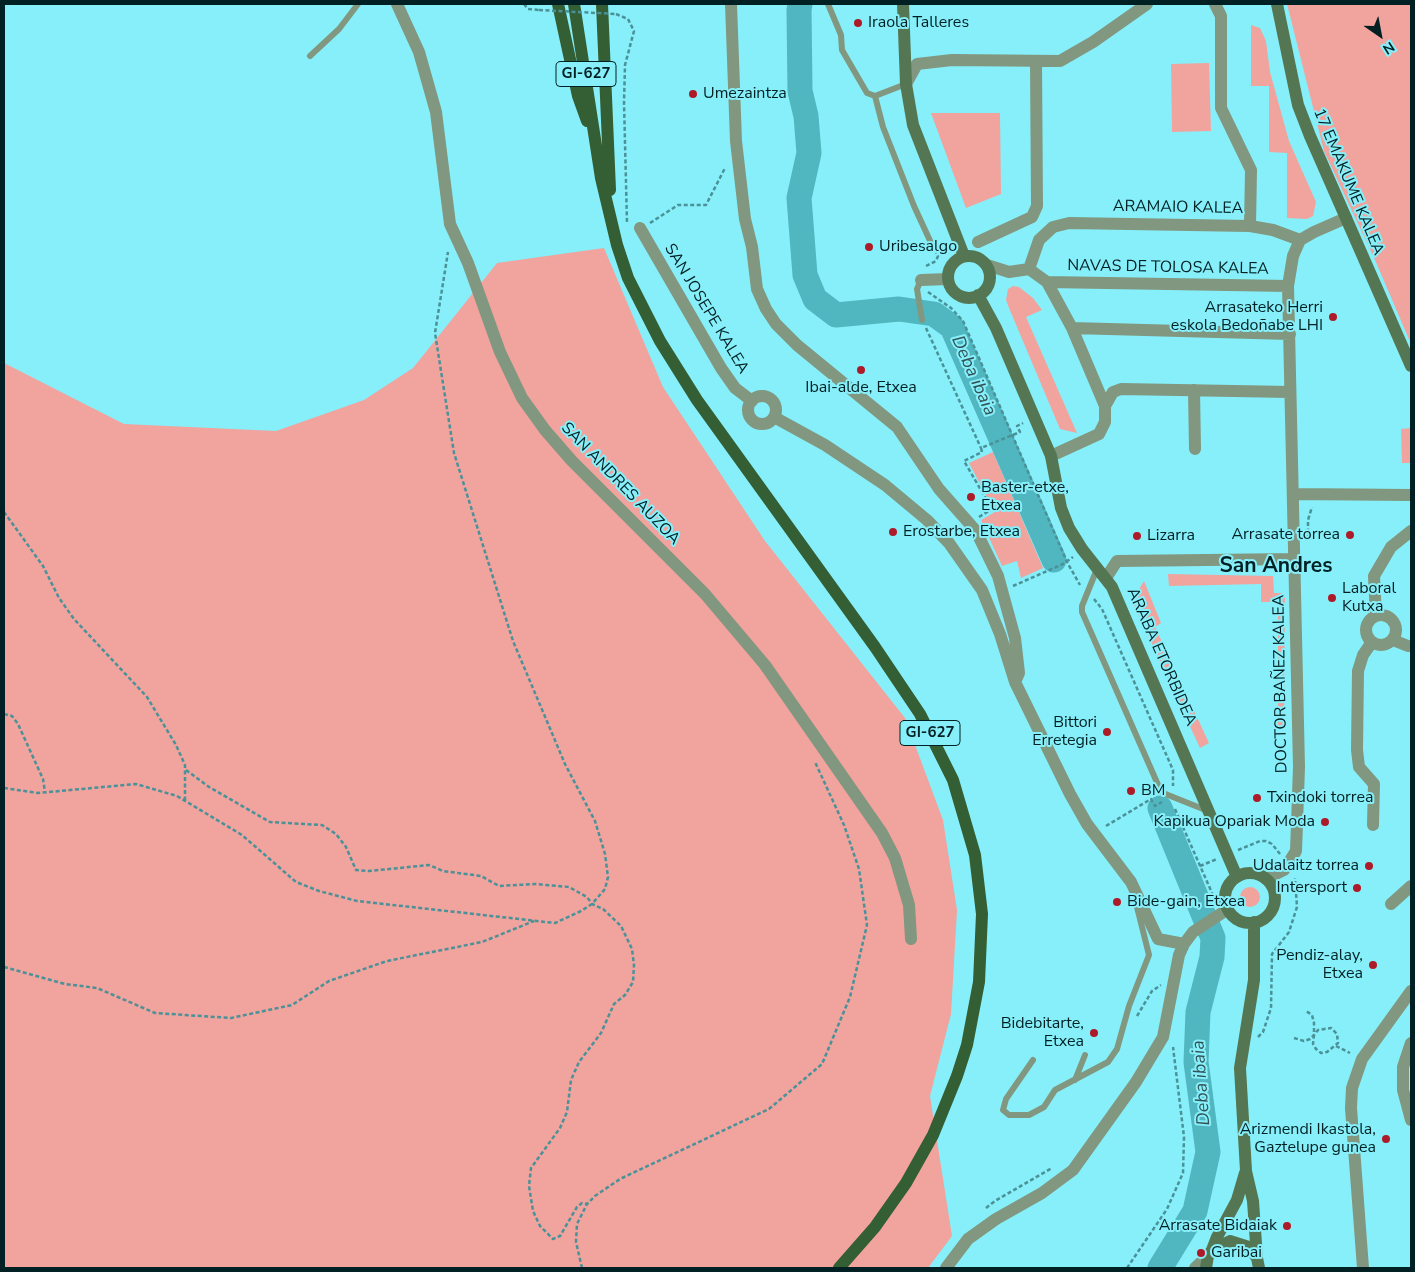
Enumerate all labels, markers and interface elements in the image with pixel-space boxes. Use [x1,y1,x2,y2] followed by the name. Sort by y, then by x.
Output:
[1355,10,1405,60] north arrow
[868,13,969,33] place label: Iraola Talleres
[852,17,864,29] marker: Iraola Talleres
[1379,37,1398,59] text: N
[556,62,616,86] road number: GI-627
[703,84,787,104] place label: Umezaintza
[687,88,699,100] marker: Umezaintza
[1308,106,1388,258] street label: 17 EMAKUME KALEA
[1113,197,1243,219] street label: ARAMAIO KALEA
[879,237,957,257] place label: Uribesalgo
[660,240,752,378] street label: SAN JOSEPE KALEA
[863,241,875,253] marker: Uribesalgo
[1067,257,1269,279] street label: NAVAS DE TOLOSA KALEA
[1171,298,1323,336] place label: Arrasateko Herri eskola Bedoñabe LHI
[1327,311,1339,323] marker: Arrasateko Herri eskola Bedoñabe LHI
[946,333,1000,419] water label: Deba ibaia
[855,364,867,376] marker: Ibai-alde, Etxea
[805,378,917,398] place label: Ibai-alde, Etxea
[557,419,683,549] street label: SAN ANDRES AUZOA
[981,478,1069,516] place label: Baster-etxe, Etxea
[965,491,977,503] marker: Baster-etxe, Etxea
[903,522,1020,542] place label: Erostarbe, Etxea
[1231,525,1340,545] place label: Arrasate torrea
[887,526,899,538] marker: Erostarbe, Etxea
[1147,526,1195,546] place label: Lizarra
[1344,529,1356,541] marker: Arrasate torrea
[1131,530,1143,542] marker: Lizarra
[1220,554,1332,580] district label: San Andres
[1342,579,1396,617] place label: Laboral Kutxa
[1122,585,1200,729] street label: ARABA ETORBIDEA
[1326,592,1338,604] marker: Laboral Kutxa
[1270,595,1292,773] street label: DOCTOR BAÑEZ KALEA
[1032,713,1097,751] place label: Bittori Erretegia
[900,720,960,746] road number: GI-627
[1101,726,1113,738] marker: Bittori Erretegia
[1141,781,1165,801] place label: BM
[1125,785,1137,797] marker: BM
[1267,788,1373,808] place label: Txindoki torrea
[1251,792,1263,804] marker: Txindoki torrea
[1153,812,1315,832] place label: Kapikua Opariak Moda
[1319,816,1331,828] marker: Kapikua Opariak Moda
[1253,856,1359,876] place label: Udalaitz torrea
[1363,860,1375,872] marker: Udalaitz torrea
[1276,878,1347,898] place label: Intersport
[1351,882,1363,894] marker: Intersport
[1127,892,1245,912] place label: Bide-gain, Etxea
[1111,896,1123,908] marker: Bide-gain, Etxea
[1276,946,1363,984] place label: Pendiz-alay, Etxea
[1367,959,1379,971] marker: Pendiz-alay, Etxea
[1001,1014,1084,1052] place label: Bidebitarte, Etxea
[1088,1027,1100,1039] marker: Bidebitarte, Etxea
[1188,1040,1216,1126] water label: Deba ibaia
[1240,1120,1376,1158] place label: Arizmendi Ikastola, Gaztelupe gunea
[1380,1133,1392,1145] marker: Arizmendi Ikastola, Gaztelupe gunea
[1159,1216,1277,1236] place label: Arrasate Bidaiak
[1281,1220,1293,1232] marker: Arrasate Bidaiak
[1211,1243,1262,1263] place label: Garibai
[1195,1247,1207,1259] marker: Garibai

